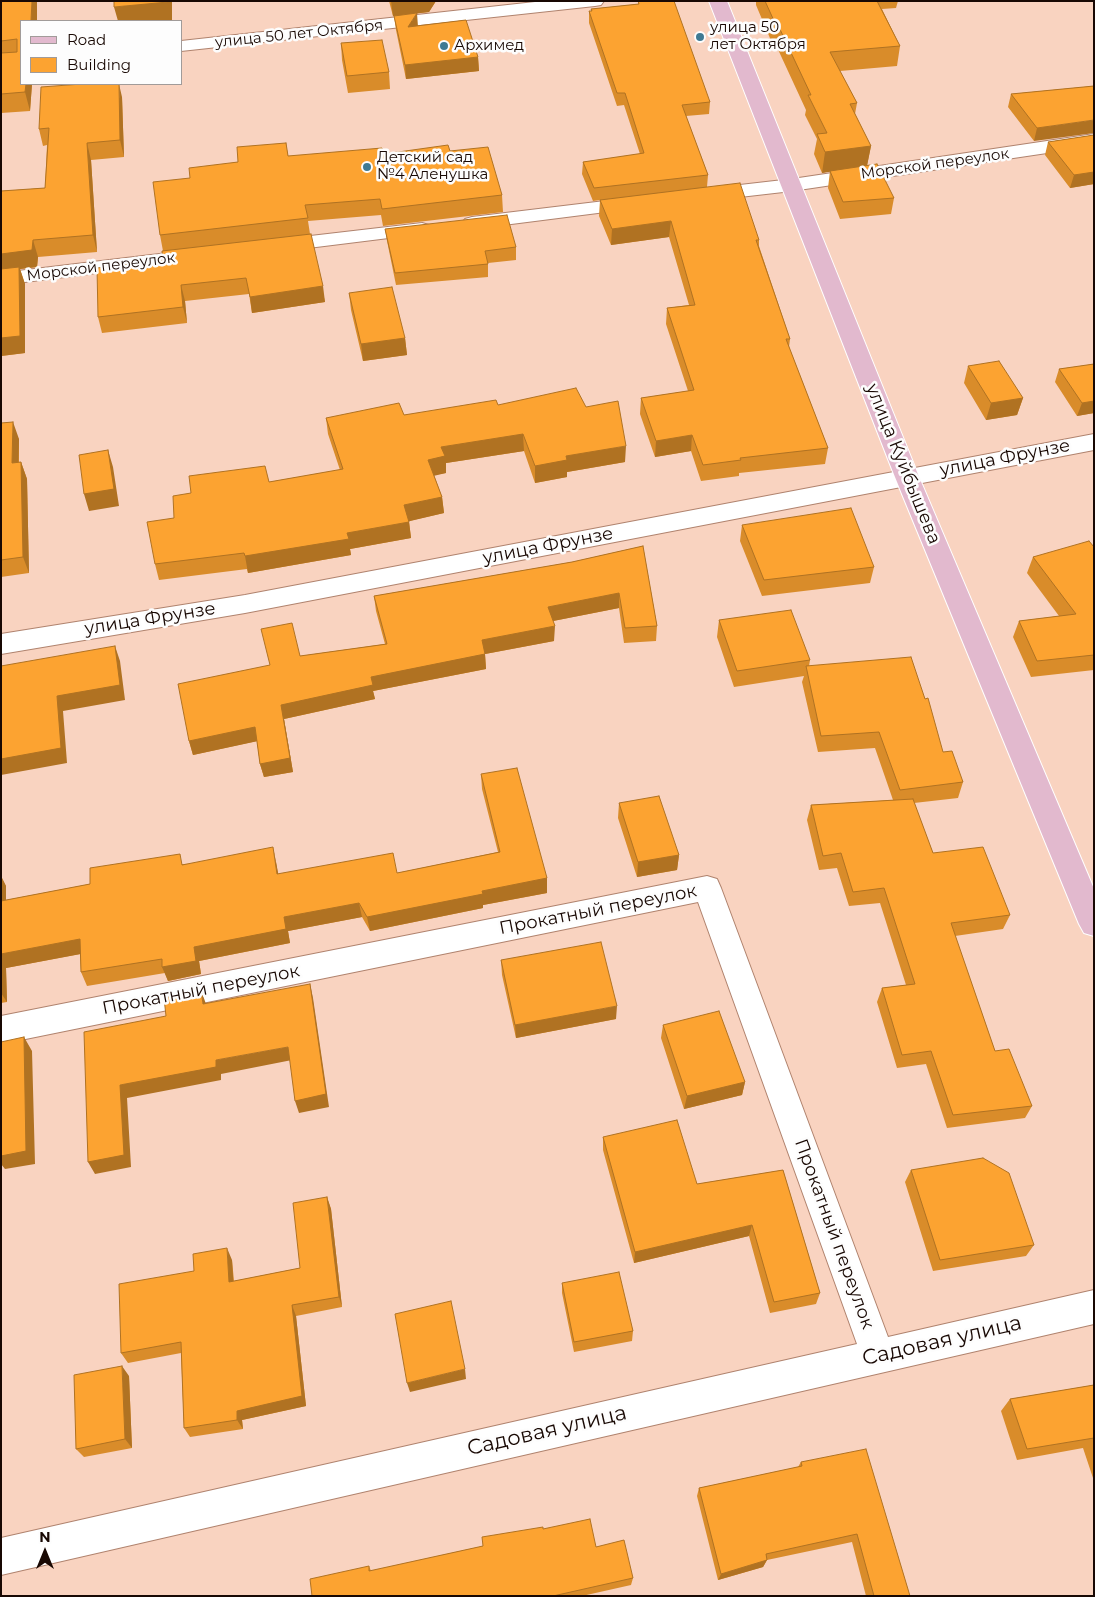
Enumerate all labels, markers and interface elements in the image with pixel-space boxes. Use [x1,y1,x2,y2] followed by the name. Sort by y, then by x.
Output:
[214,16,384,52] street label: улица 50 лет Октября
[710,19,806,54] place label: улица 50 лет Октября
[20,20,182,85] legend
[67,30,106,49] text: Road
[694,31,706,43] marker: улица 50 лет Октября
[454,37,524,55] place label: Архимед
[438,40,450,52] marker: Архимед
[67,55,131,74] text: Building
[860,145,1010,183] street label: Морской переулок
[377,149,488,184] place label: Детский сад №4 Аленушка
[361,161,373,173] marker: Детский сад №4 Аленушка
[26,249,176,285] street label: Морской переулок
[861,381,945,547] street label: улица Куйбышева
[938,435,1072,481] street label: улица Фрунзе
[481,523,615,569] street label: улица Фрунзе
[83,598,217,640] street label: улица Фрунзе
[497,880,699,940] street label: Прокатный переулок
[100,960,302,1020] street label: Прокатный переулок
[790,1136,878,1332] street label: Прокатный переулок
[860,1310,1024,1372] street label: Садовая улица
[465,1400,629,1462] street label: Садовая улица
[20,1527,70,1577] north arrow
[39,1528,51,1546] text: N

